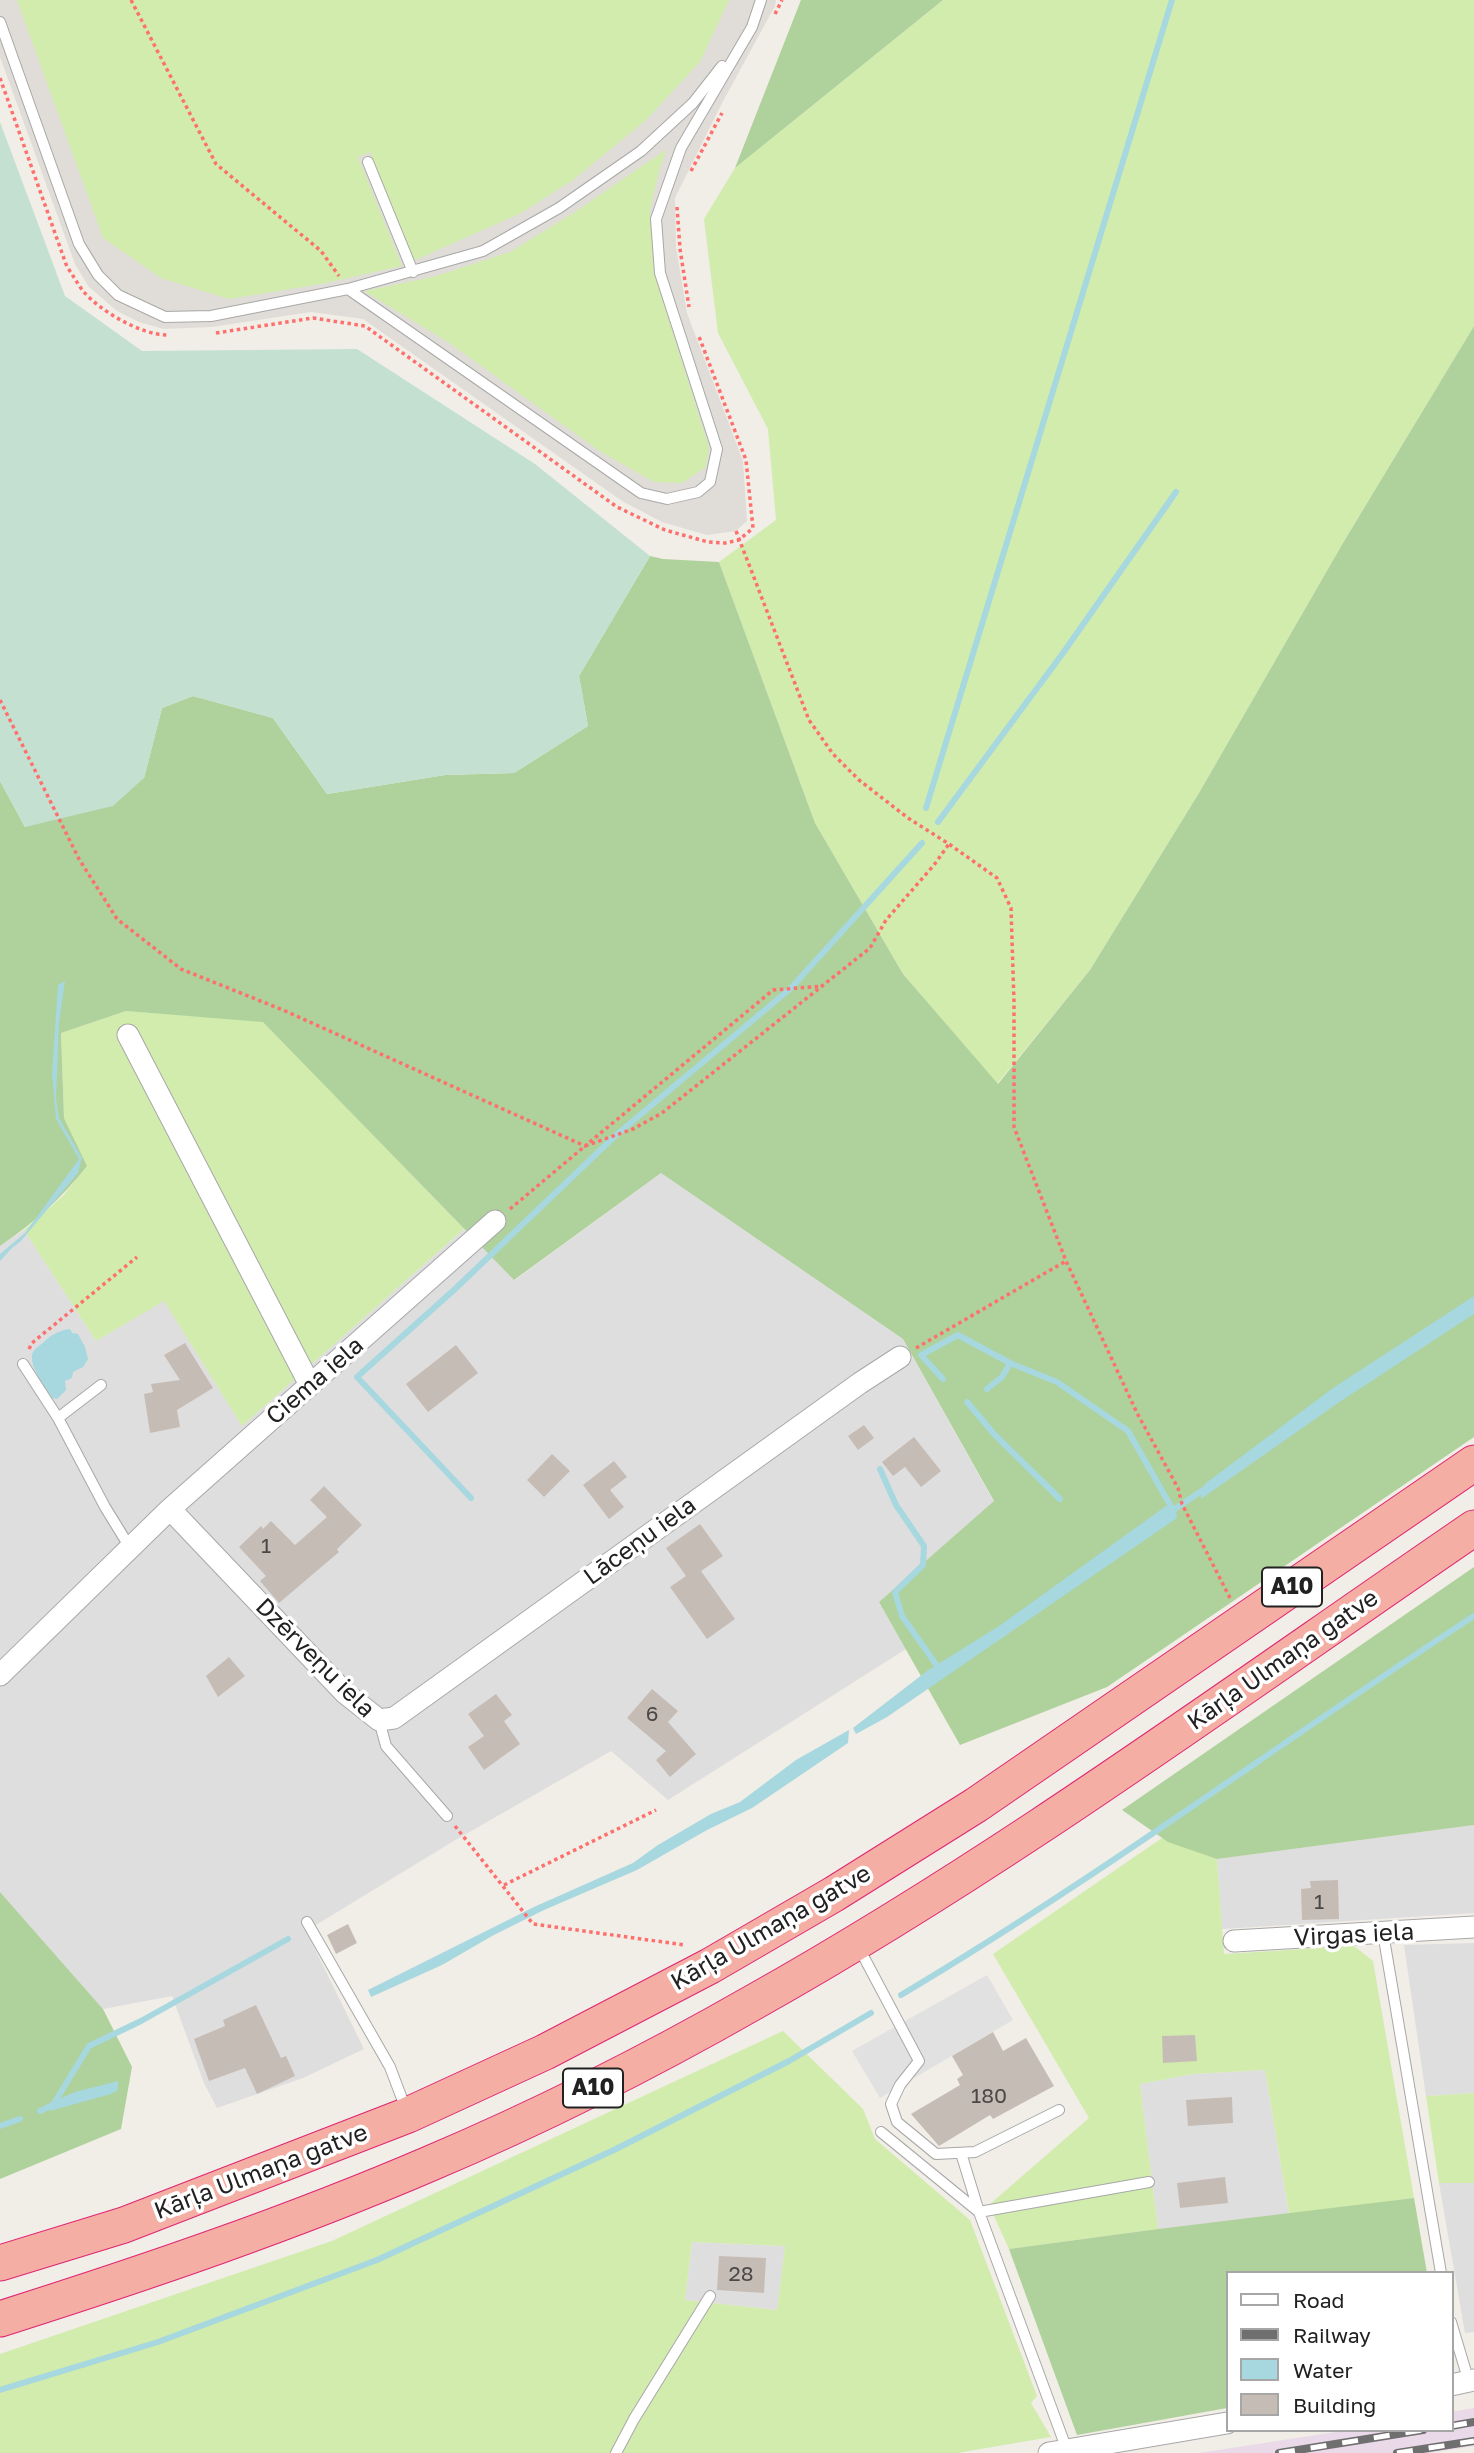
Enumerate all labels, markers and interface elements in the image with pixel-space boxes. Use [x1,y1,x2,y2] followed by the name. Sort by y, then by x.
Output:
[261,1331,369,1431] street label: Ciema iela
[578,1491,702,1591] street label: Lāceņu iela
[261,1533,271,1559] house number: 1
[1262,1568,1322,1606] road number: A10
[1182,1583,1384,1737] street label: Kārļa Ulmaņa gatve
[249,1592,381,1724] street label: Dzērveņu iela
[646,1701,658,1727] house number: 6
[666,1859,876,1997] street label: Kārļa Ulmaņa gatve
[1314,1889,1324,1915] house number: 1
[1293,1917,1415,1953] street label: Virgas iela
[563,2068,623,2108] road number: A10
[971,2083,1007,2109] house number: 180
[150,2118,372,2226] street label: Kārļa Ulmaņa gatve
[729,2261,753,2287] house number: 28
[1226,2271,1453,2432] legend
[1293,2287,1344,2313] text: Road
[1293,2322,1371,2348] text: Railway
[1293,2357,1353,2383] text: Water
[1293,2392,1376,2418] text: Building

